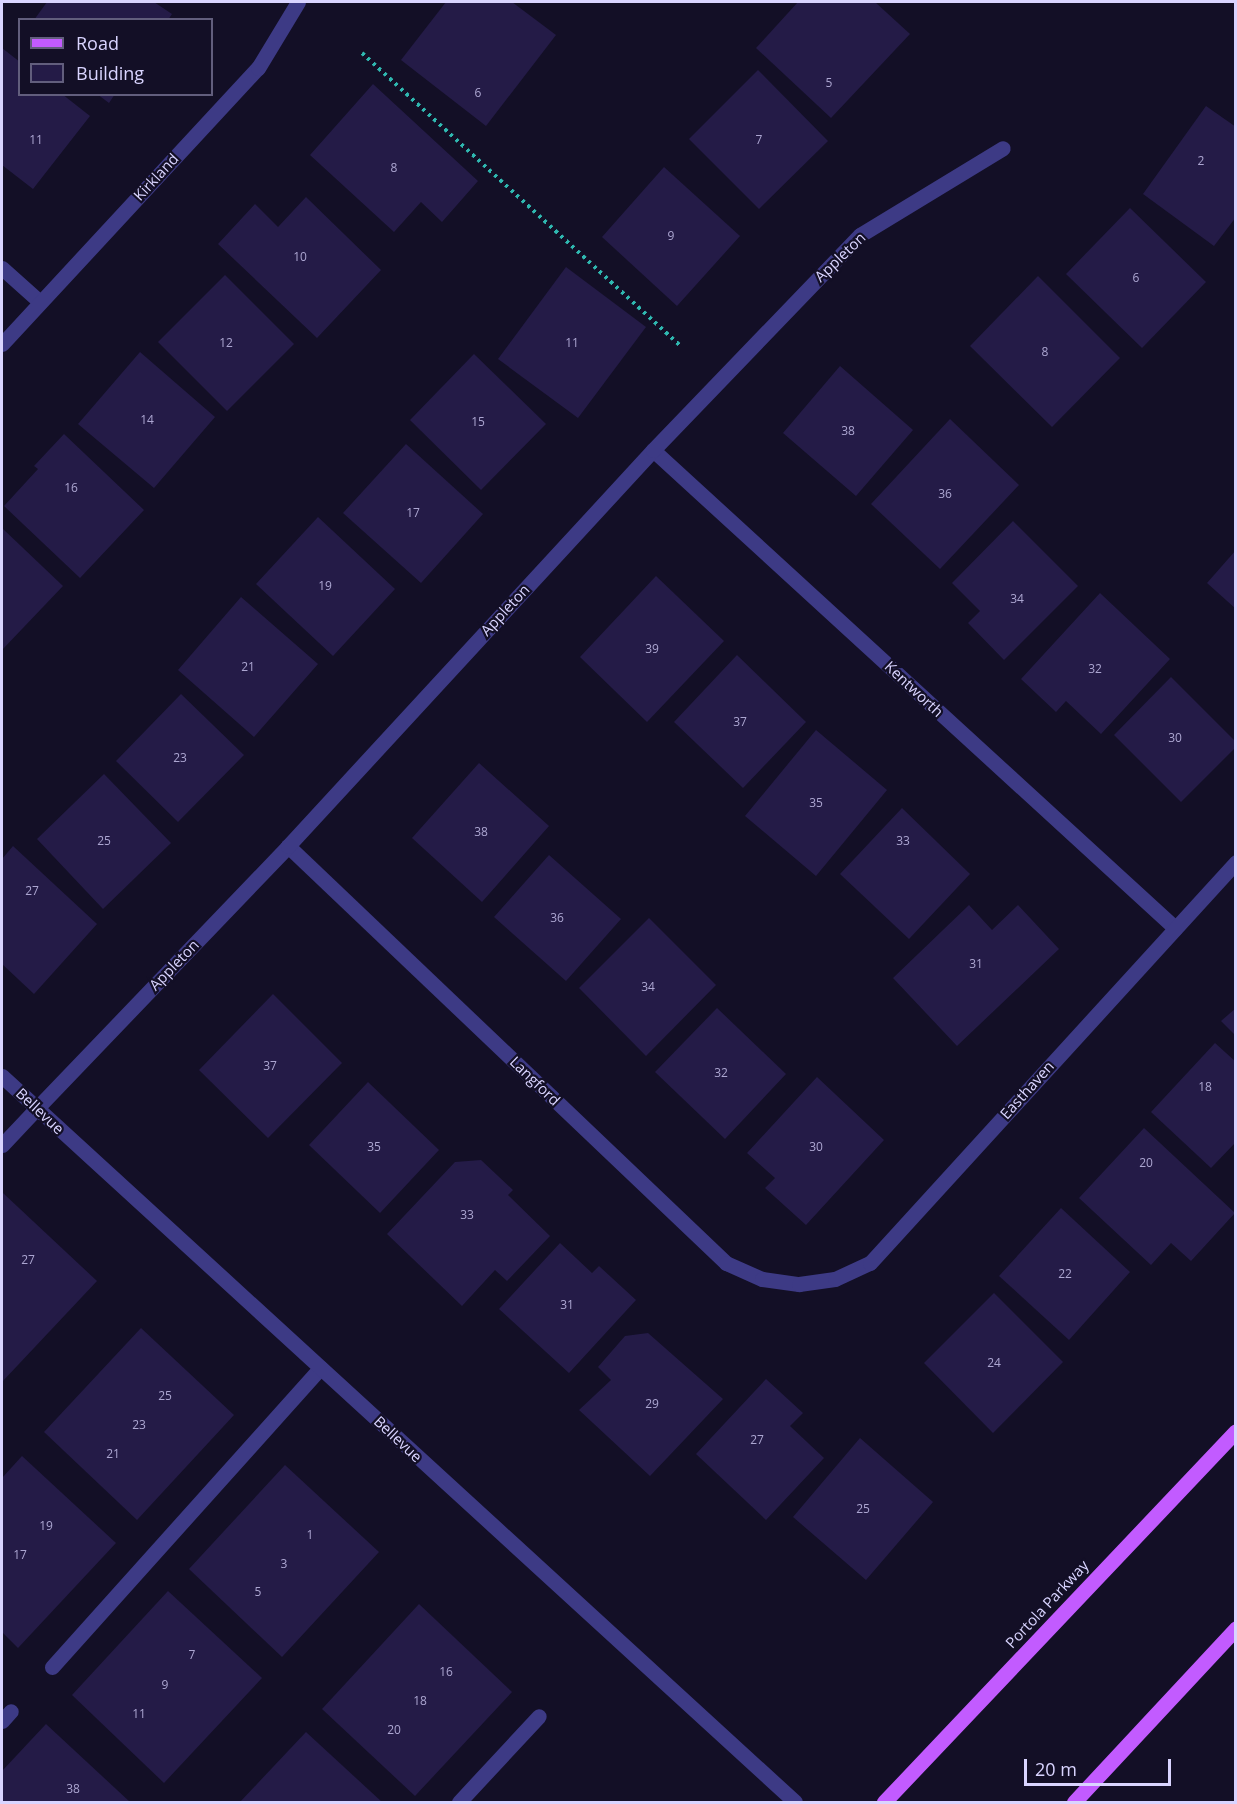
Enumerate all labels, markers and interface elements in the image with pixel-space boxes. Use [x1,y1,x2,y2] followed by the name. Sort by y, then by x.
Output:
[18,18,213,96] legend
[76,31,119,55] text: Road
[76,61,144,85] text: Building
[826,76,832,90] house number: 5
[475,86,481,100] house number: 6
[29,133,43,147] house number: 11
[756,133,762,147] house number: 7
[130,150,182,204] street label: Kirkland
[1198,154,1204,168] house number: 2
[391,161,397,175] house number: 8
[811,228,869,286] street label: Appleton
[668,229,674,243] house number: 9
[293,250,307,264] house number: 10
[1133,271,1139,285] house number: 6
[219,336,233,350] house number: 12
[565,336,579,350] house number: 11
[1042,345,1048,359] house number: 8
[140,413,154,427] house number: 14
[471,415,485,429] house number: 15
[841,424,855,438] house number: 38
[64,481,78,495] house number: 16
[938,487,952,501] house number: 36
[406,506,420,520] house number: 17
[318,579,332,593] house number: 19
[477,581,533,639] street label: Appleton
[1010,592,1024,606] house number: 34
[645,642,659,656] house number: 39
[881,657,947,721] street label: Kentworth
[241,660,255,674] house number: 21
[1088,662,1102,676] house number: 32
[733,715,747,729] house number: 37
[1168,731,1182,745] house number: 30
[173,751,187,765] house number: 23
[809,796,823,810] house number: 35
[474,825,488,839] house number: 38
[97,834,111,848] house number: 25
[896,834,910,848] house number: 33
[25,884,39,898] house number: 27
[550,911,564,925] house number: 36
[145,936,203,994] street label: Appleton
[969,957,983,971] house number: 31
[641,980,655,994] house number: 34
[506,1053,564,1109] street label: Langford
[996,1057,1058,1123] street label: Easthaven
[263,1059,277,1073] house number: 37
[714,1066,728,1080] house number: 32
[1198,1080,1212,1094] house number: 18
[12,1084,68,1138] street label: Bellevue
[367,1140,381,1154] house number: 35
[809,1140,823,1154] house number: 30
[1139,1156,1153,1170] house number: 20
[460,1208,474,1222] house number: 33
[21,1253,35,1267] house number: 27
[1058,1267,1072,1281] house number: 22
[560,1298,574,1312] house number: 31
[987,1356,1001,1370] house number: 24
[158,1389,172,1403] house number: 25
[645,1397,659,1411] house number: 29
[370,1412,426,1466] street label: Bellevue
[132,1418,146,1432] house number: 23
[750,1433,764,1447] house number: 27
[106,1447,120,1461] house number: 21
[856,1502,870,1516] house number: 25
[39,1519,53,1533] house number: 19
[307,1528,313,1542] house number: 1
[13,1548,27,1562] house number: 17
[1002,1556,1092,1652] street label: Portola Parkway
[281,1557,287,1571] house number: 3
[255,1585,261,1599] house number: 5
[189,1648,195,1662] house number: 7
[439,1665,453,1679] house number: 16
[162,1678,168,1692] house number: 9
[413,1694,427,1708] house number: 18
[132,1707,146,1721] house number: 11
[387,1723,401,1737] house number: 20
[1027,1747,1174,1785] scale bar
[1035,1757,1077,1781] text: 20 m
[66,1782,80,1796] house number: 38

